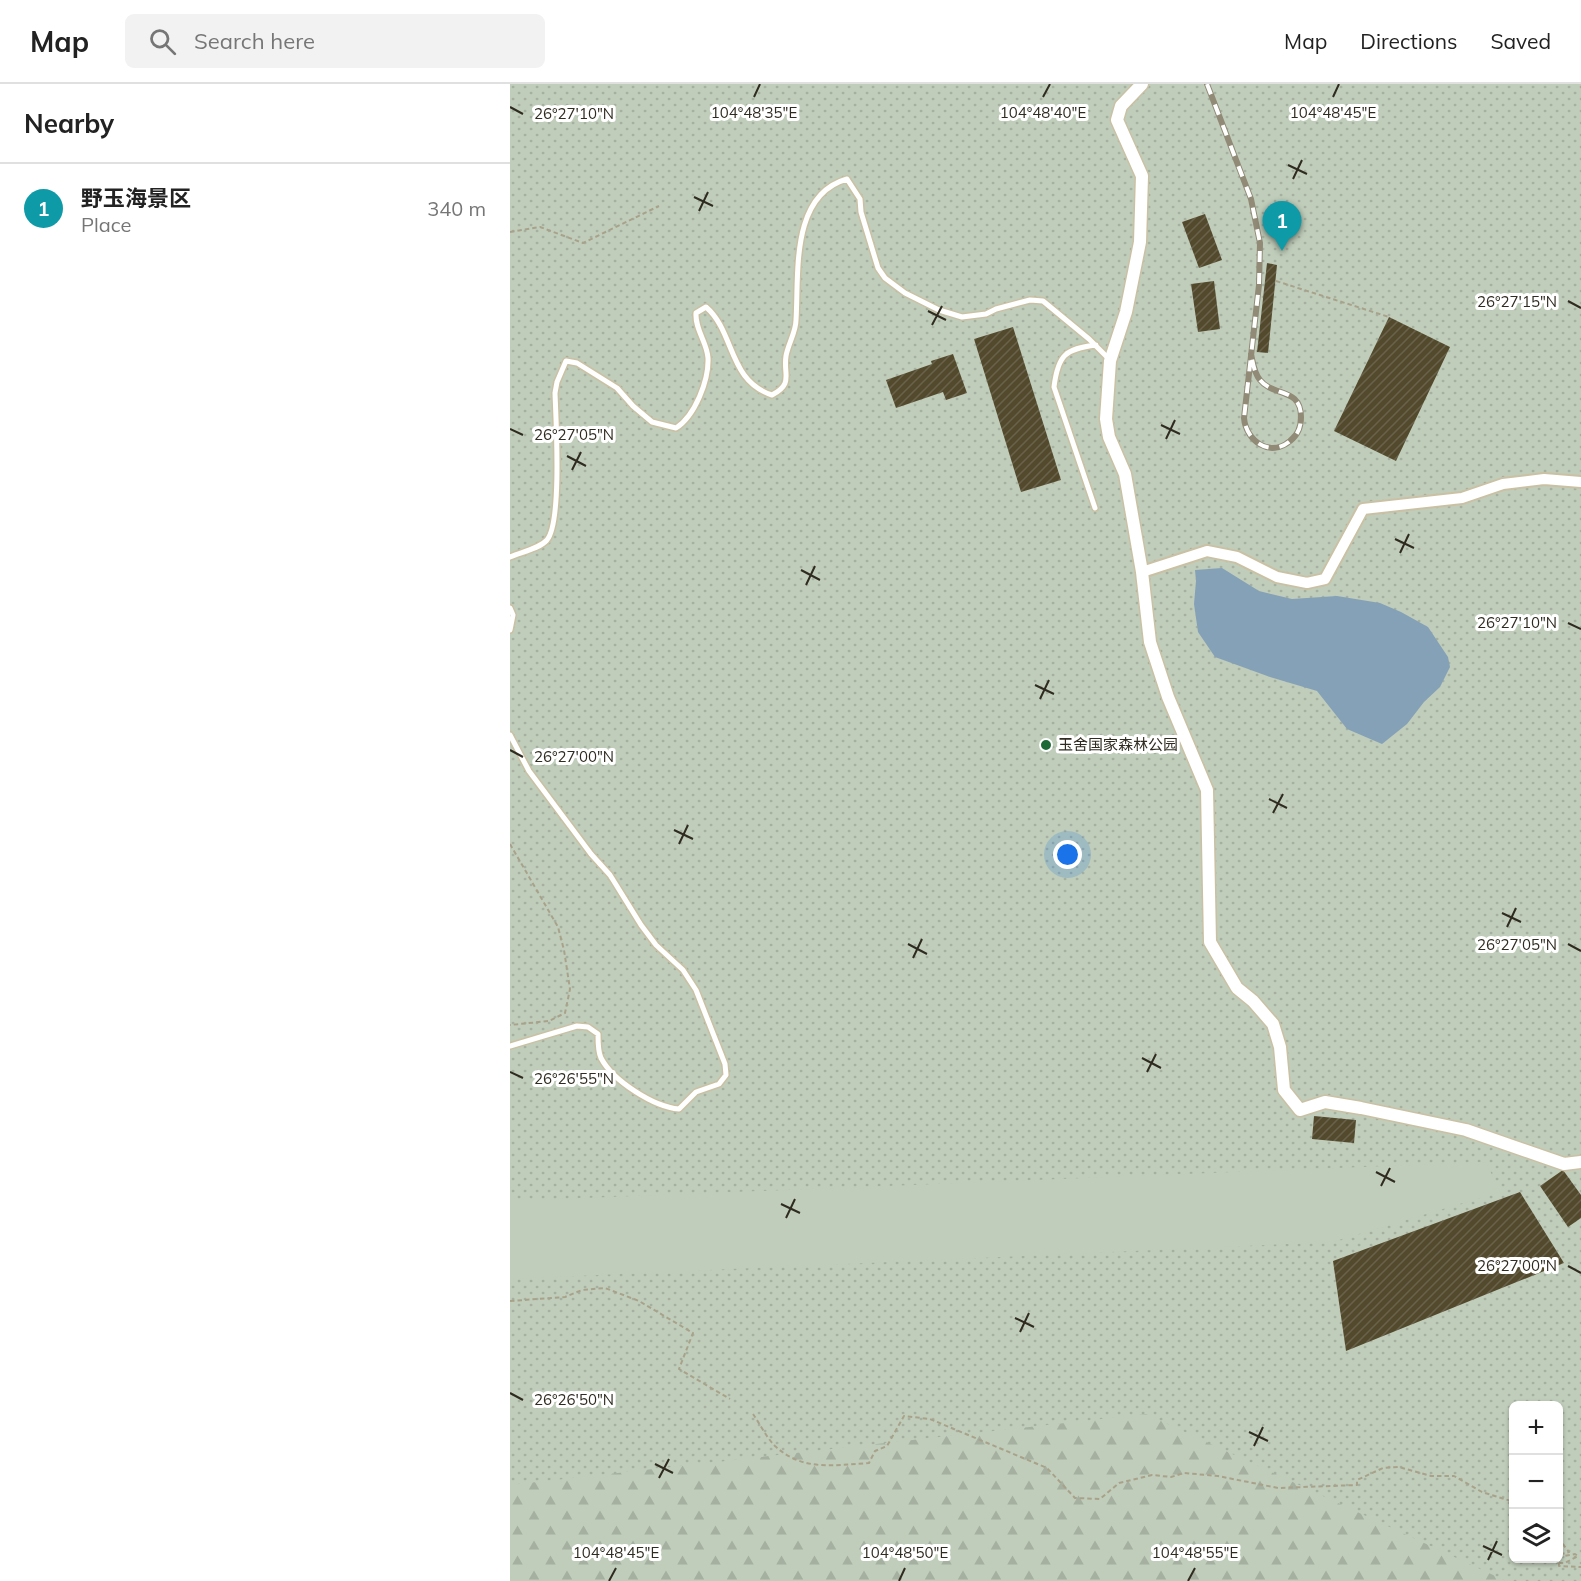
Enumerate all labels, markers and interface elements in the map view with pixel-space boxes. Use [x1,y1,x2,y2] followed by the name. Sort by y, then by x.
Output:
[125,14,545,68] search box
[30,24,89,59] text: Map
[146,25,179,58] icon: search
[194,27,315,55] text: Search here
[1284,28,1327,54] text: Map
[1360,28,1457,54] text: Directions
[1490,28,1551,54] text: Saved
[711,103,797,122] text: 104°48'35"E
[1000,103,1086,122] text: 104°48'40"E
[1290,103,1376,122] text: 104°48'45"E
[534,104,614,123] text: 26°27'10"N
[24,107,114,140] text: Nearby
[81,184,191,212] text: 野玉海景区
[38,196,50,221] text: 1
[427,196,486,221] text: 340 m
[1262,202,1302,251] pin: 1
[81,212,131,237] text: Place
[1477,292,1557,311] text: 26°27'15"N
[534,425,614,444] text: 26°27'05"N
[1477,613,1557,632] text: 26°27'10"N
[1058,735,1178,754] place label: 玉舍国家森林公园
[1039,738,1053,752] marker: 玉舍国家森林公园
[534,747,614,766] text: 26°27'00"N
[1053,840,1082,869] your location
[1477,935,1557,954] text: 26°27'05"N
[534,1069,614,1088] text: 26°26'55"N
[1477,1256,1557,1275] text: 26°27'00"N
[534,1390,614,1409] text: 26°26'50"N
[1509,1401,1563,1563] map controls
[1509,1401,1563,1455] button: +
[1509,1455,1563,1509] button: −
[1509,1509,1563,1563] button: layers
[573,1543,659,1562] text: 104°48'45"E
[862,1543,948,1562] text: 104°48'50"E
[1152,1543,1238,1562] text: 104°48'55"E

